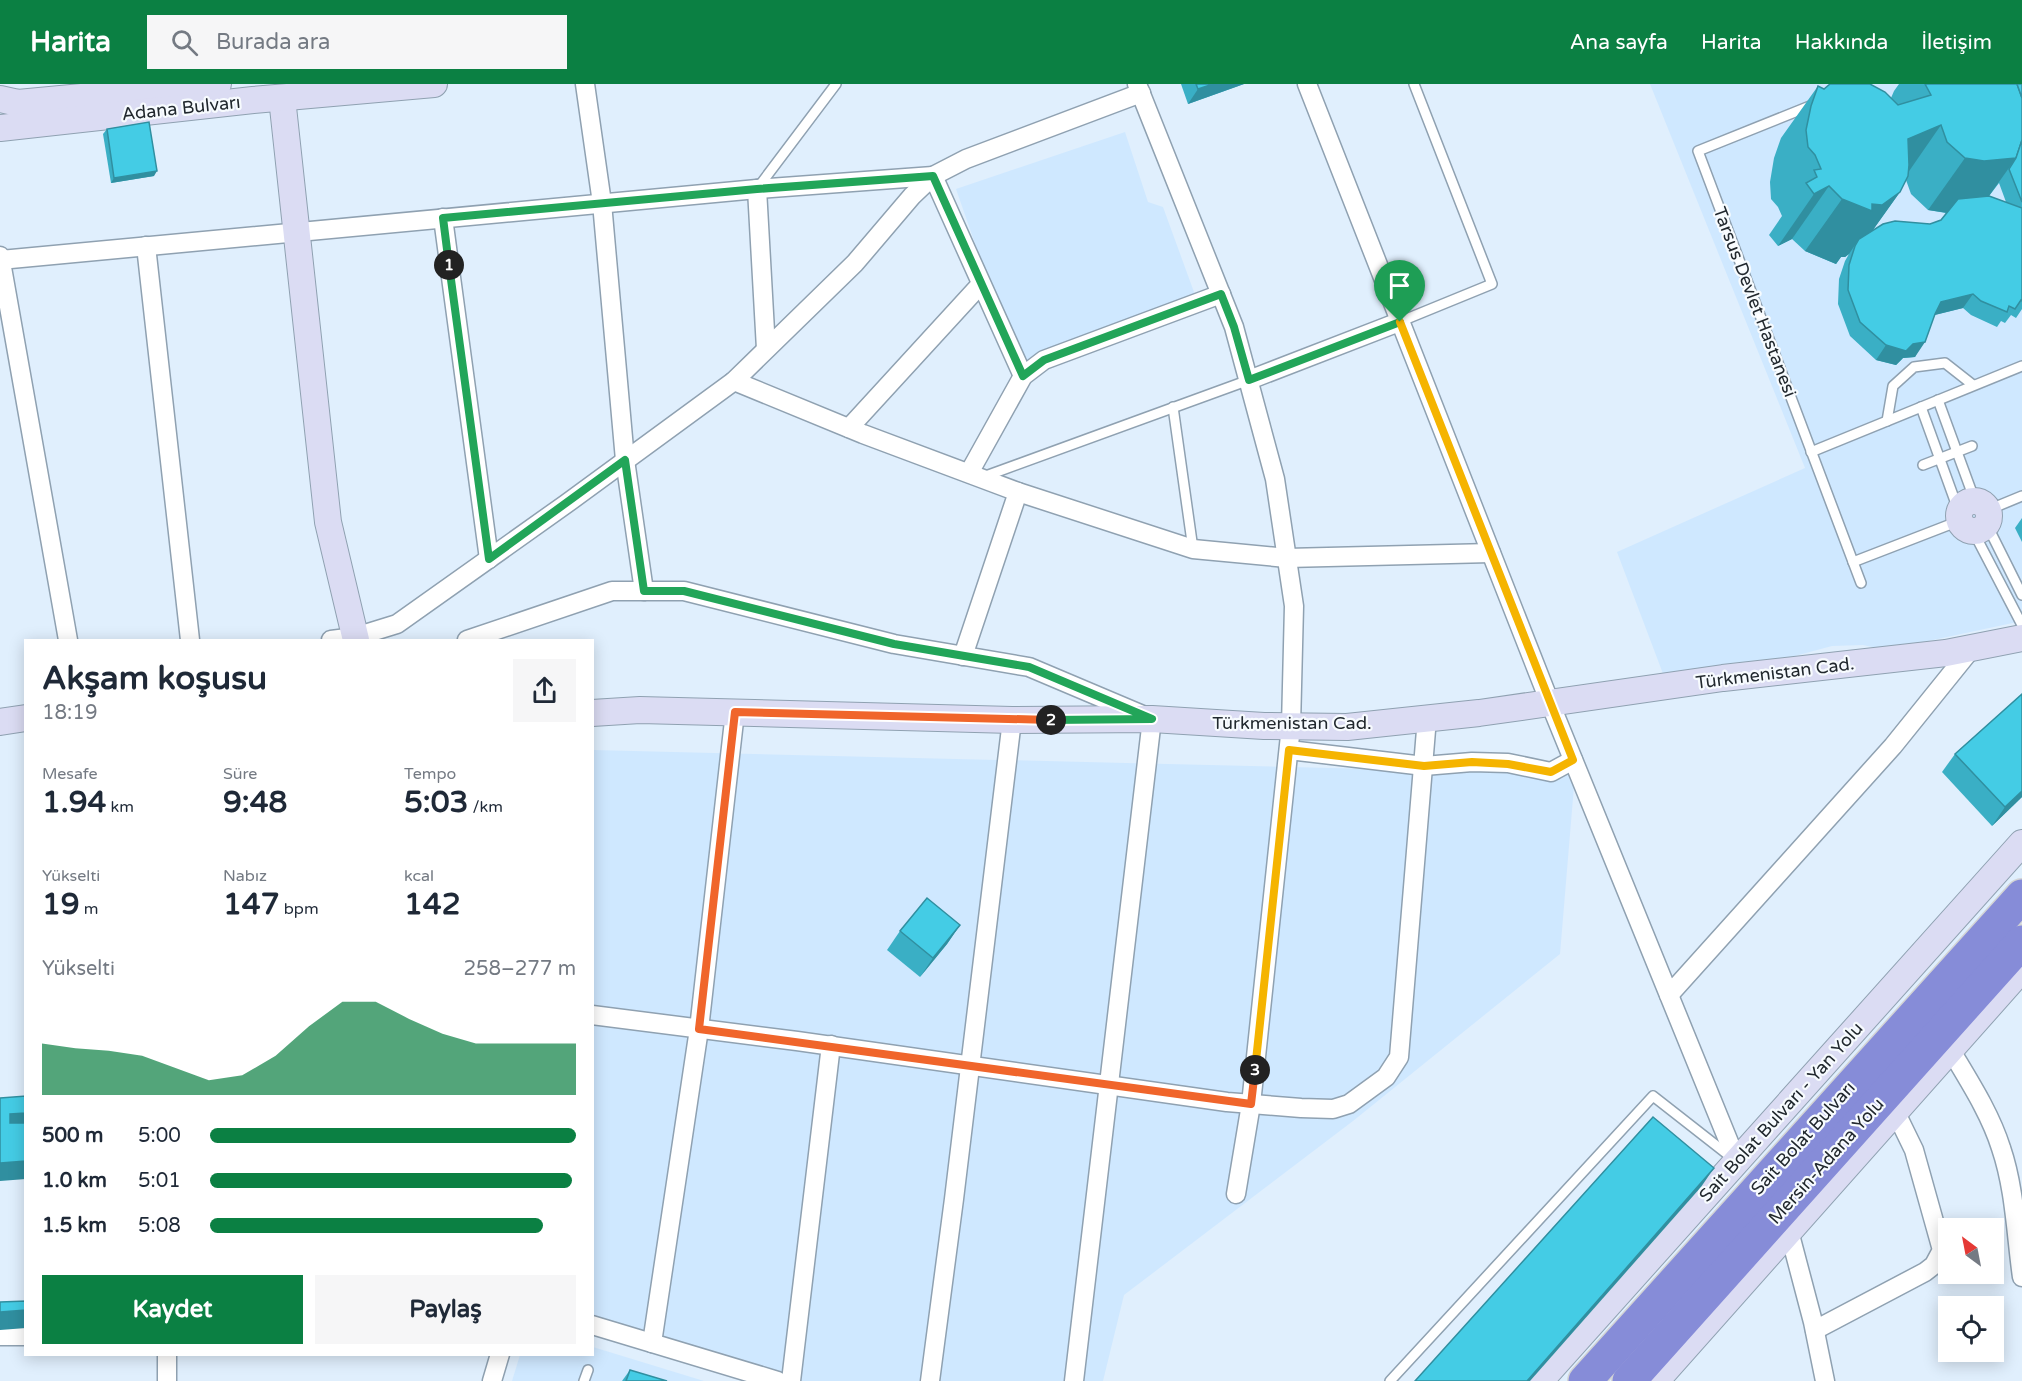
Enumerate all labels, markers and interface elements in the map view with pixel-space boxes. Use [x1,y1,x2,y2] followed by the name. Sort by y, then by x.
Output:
[147,15,567,69] search box
[30,25,111,59] text: Harita
[168,26,201,59] icon: search
[216,29,330,55] text: Burada ara
[1570,30,1668,55] text: Ana sayfa
[1701,30,1762,55] text: Harita
[1795,30,1888,55] text: Hakkında
[1921,30,1992,55] text: İletişim
[121,91,241,125] street label: Adana Bulvarı
[1709,204,1801,400] street label: Tarsus Devlet Hastanesi
[434,250,464,280] pin: 1
[444,255,454,275] text: 1
[1374,260,1425,322] pin
[1383,269,1416,302] icon: arrive
[1694,652,1856,694] street label: Türkmenistan Cad.
[42,659,267,698] text: Akşam koşusu
[513,659,576,722] button: share
[42,701,97,725] text: 18:19
[1036,705,1066,735] pin: 2
[1046,710,1056,730] text: 2
[1212,712,1372,734] street label: Türkmenistan Cad.
[42,764,97,784] text: Mesafe
[223,764,257,784] text: Süre
[404,764,456,784] text: Tempo
[42,784,106,821] text: 1.94
[223,784,287,821] text: 9:48
[404,784,468,821] text: 5:03
[106,797,134,817] text: km
[468,797,503,817] text: /km
[42,866,100,886] text: Yükselti
[223,866,267,886] text: Nabız
[404,866,434,886] text: kcal
[42,886,80,923] text: 19
[223,886,280,923] text: 147
[404,886,461,923] text: 142
[80,899,99,919] text: m
[280,899,319,919] text: bpm
[42,957,115,981] text: Yükselti
[463,957,576,981] text: 258–277 m
[1695,1018,1867,1206] street label: Sait Bolat Bulvarı - Yan Yolu
[1240,1055,1270,1085] pin: 3
[1250,1060,1260,1080] text: 3
[1746,1077,1860,1199] street label: Sait Bolat Bulvarı
[1763,1093,1889,1229] street label: Mersin-Adana Yolu
[42,1124,103,1148] text: 500 m
[138,1124,181,1148] text: 5:00
[42,1169,107,1193] text: 1.0 km
[138,1169,181,1193] text: 5:01
[42,1214,107,1238] text: 1.5 km
[138,1214,181,1238] text: 5:08
[1938,1218,2004,1284] north arrow
[1938,1218,2004,1362] map controls
[42,1275,303,1344] button: Kaydet
[315,1275,576,1344] button: Paylaş
[1938,1296,2004,1362] button: locate

